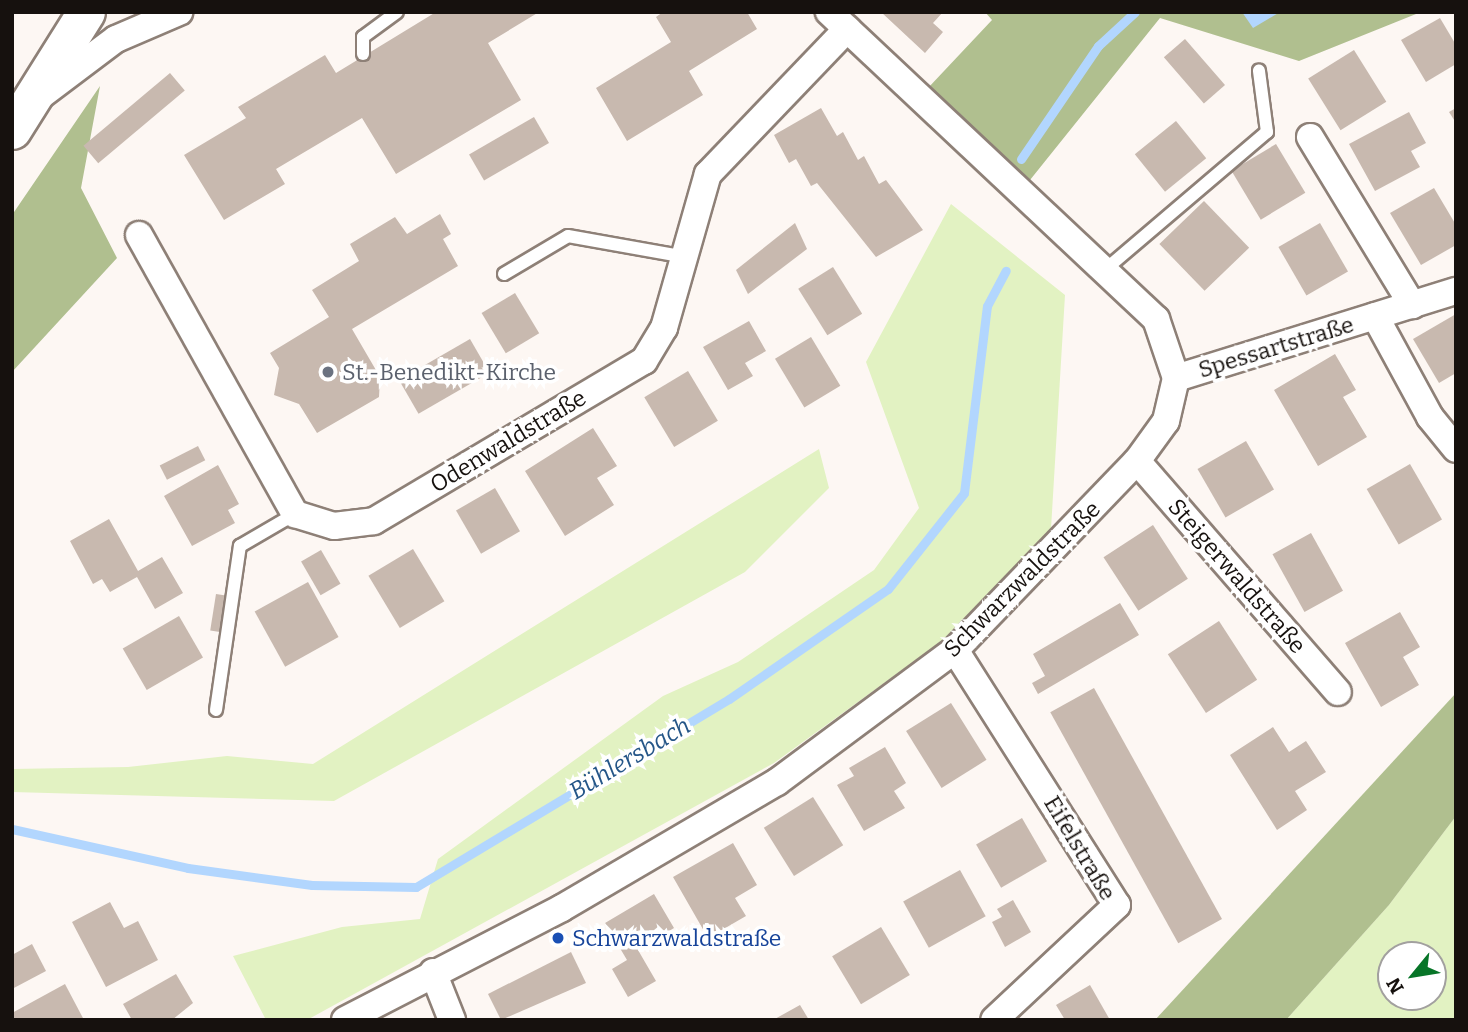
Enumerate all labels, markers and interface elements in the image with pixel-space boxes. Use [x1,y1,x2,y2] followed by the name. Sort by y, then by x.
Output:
[1195,310,1357,384] street label: Spessartstraße
[342,358,556,386] place label: St.-Benedikt-Kirche
[320,364,336,380] marker: St.-Benedikt-Kirche
[425,384,591,498] street label: Odenwaldstraße
[1162,493,1312,659] street label: Steigerwaldstraße
[938,495,1106,663] street label: Schwarzwaldstraße
[564,712,696,806] water label: Bühlersbach
[1038,791,1122,905] street label: Eifelstraße
[572,924,781,952] place label: Schwarzwaldstraße
[550,930,566,946] marker: Schwarzwaldstraße
[1377,941,1447,1011] north arrow
[1381,974,1409,998] text: N

